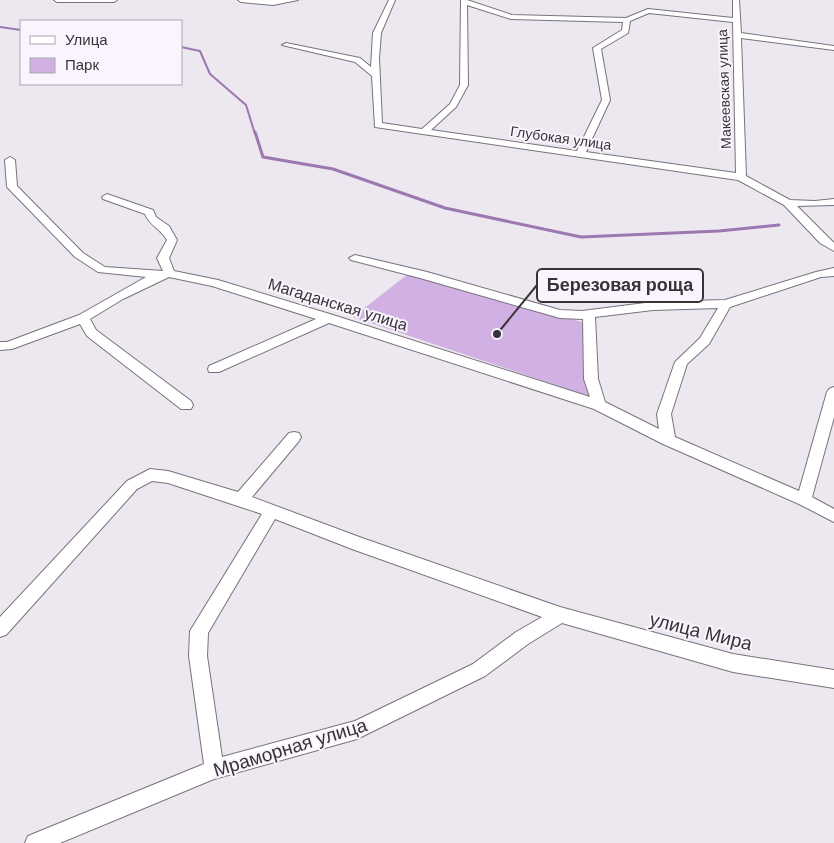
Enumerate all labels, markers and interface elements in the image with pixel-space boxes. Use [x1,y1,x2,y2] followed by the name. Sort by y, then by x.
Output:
[20,20,182,85] legend
[713,29,735,149] street label: Макеевская улица
[65,30,108,50] text: Улица
[65,55,99,75] text: Парк
[509,122,613,154] street label: Глубокая улица
[537,269,703,302] callout: Березовая роща
[265,273,410,336] street label: Магаданская улица
[547,273,694,297] text: Березовая роща
[647,607,755,656] street label: улица Мира
[210,712,371,783] street label: Мраморная улица

